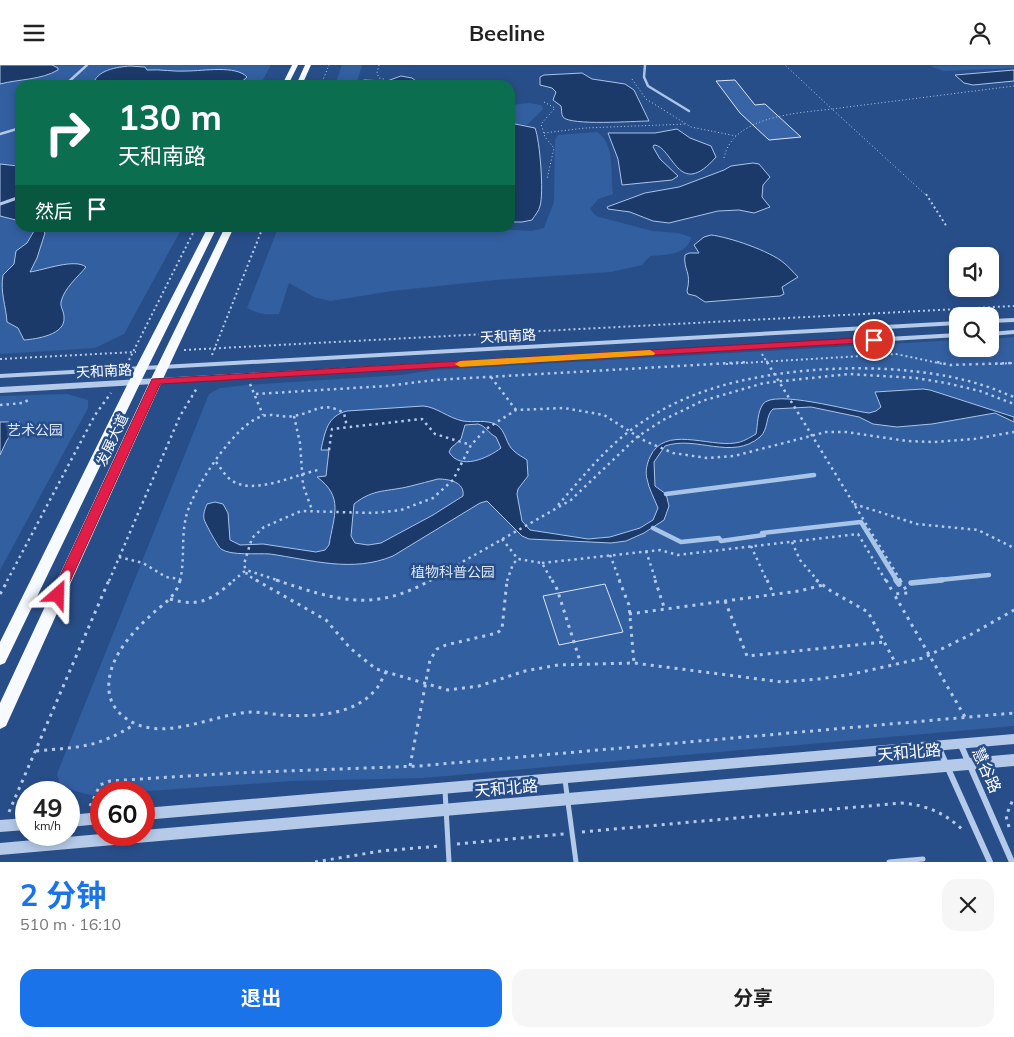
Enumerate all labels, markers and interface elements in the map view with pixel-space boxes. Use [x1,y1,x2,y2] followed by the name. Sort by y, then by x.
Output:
[20,19,48,47] icon: menu
[469,19,545,47] text: Beeline
[966,19,994,47] icon: person
[118,95,222,139] text: 130 m
[35,100,100,165] icon: right
[118,142,206,170] text: 天和南路
[83,195,111,223] icon: arrive
[35,199,73,223] text: 然后
[949,247,999,357] map controls
[949,247,999,297] button: sound
[949,307,999,357] button: search
[853,319,895,361] pin
[480,326,536,346] street label: 天和南路
[860,326,888,354] icon: arrive
[76,361,132,381] street label: 天和南路
[92,411,132,469] street label: 发展大道
[7,421,63,439] park label: 艺术公园
[411,563,495,581] park label: 植物科普公园
[31,568,83,620] position arrow
[876,739,942,765] street label: 天和北路
[968,744,1006,796] street label: 慧谷路
[473,775,539,801] street label: 天和北路
[90,781,155,846] speed limit sign: 60
[32,792,63,823] text: 49
[34,818,61,833] text: km/h
[20,876,106,914] text: 2 分钟
[942,879,994,931] button: close
[20,914,121,934] text: 510 m · 16:10
[20,969,502,1027] button: 退出
[512,969,994,1027] button: 分享

